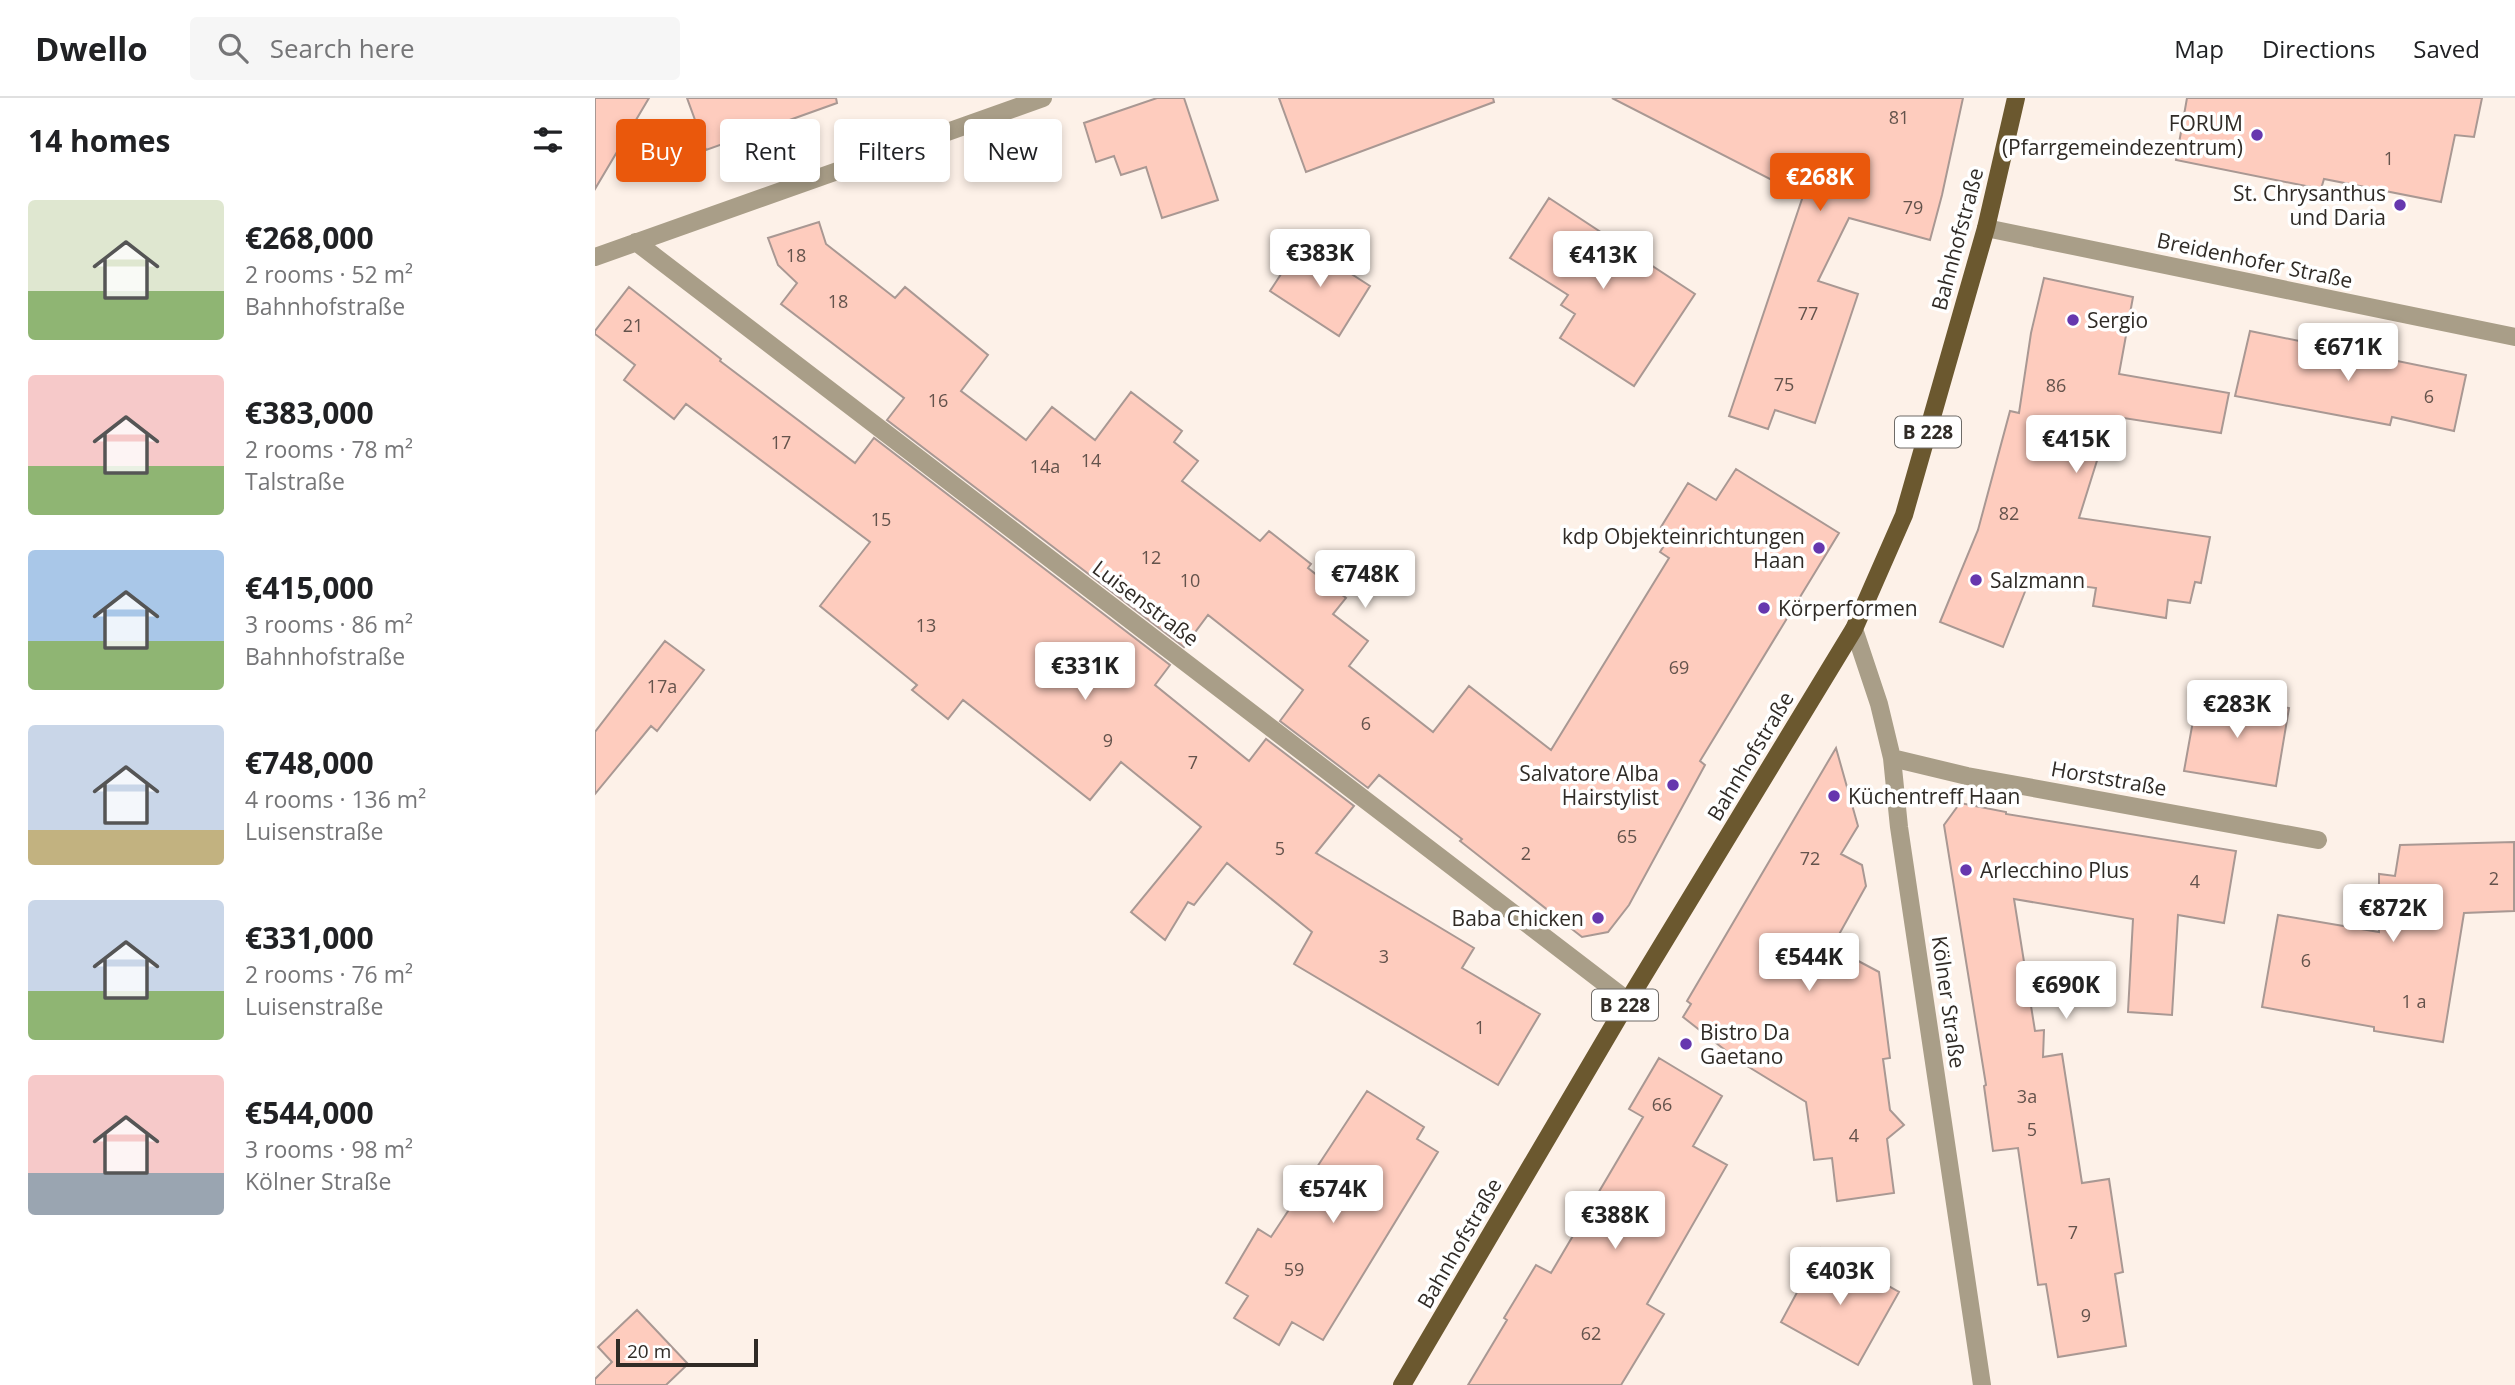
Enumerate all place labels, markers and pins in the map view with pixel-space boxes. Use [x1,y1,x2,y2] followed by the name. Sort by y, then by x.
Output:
[2002,109,2243,161] place label: FORUM (Pfarrgemeindezentrum)
[2249,127,2265,143] marker: FORUM (Pfarrgemeindezentrum)
[1771,153,1869,213] pin: €268K
[2233,179,2386,231] place label: St. Chrysanthus und Daria
[2392,197,2408,213] marker: St. Chrysanthus und Daria
[1271,230,1369,289] pin: €383K
[1554,232,1652,291] pin: €413K
[2087,306,2148,334] place label: Sergio
[2065,312,2081,328] marker: Sergio
[2299,324,2397,383] pin: €671K
[2027,416,2125,475] pin: €415K
[1562,522,1805,574] place label: kdp Objekteinrichtungen Haan
[1811,540,1827,556] marker: kdp Objekteinrichtungen Haan
[1316,550,1414,610] pin: €748K
[1990,566,2085,594] place label: Salzmann
[1968,572,1984,588] marker: Salzmann
[1778,594,1918,622] place label: Körperformen
[1756,600,1772,616] marker: Körperformen
[1036,642,1134,702] pin: €331K
[2188,680,2286,740] pin: €283K
[1519,759,1659,811] place label: Salvatore Alba Hairstylist
[1665,777,1681,793] marker: Salvatore Alba Hairstylist
[1848,782,2021,810] place label: Küchentreff Haan
[1826,788,1842,804] marker: Küchentreff Haan
[1980,856,2129,884] place label: Arlecchino Plus
[1958,862,1974,878] marker: Arlecchino Plus
[2344,884,2442,944] pin: €872K
[1452,904,1584,932] place label: Baba Chicken
[1590,910,1606,926] marker: Baba Chicken
[1760,934,1858,993] pin: €544K
[2017,962,2115,1021] pin: €690K
[1700,1018,1790,1070] place label: Bistro Da Gaetano
[1678,1036,1694,1052] marker: Bistro Da Gaetano
[1284,1166,1382,1225] pin: €574K
[1566,1192,1664,1251] pin: €388K
[1791,1248,1889,1307] pin: €403K

